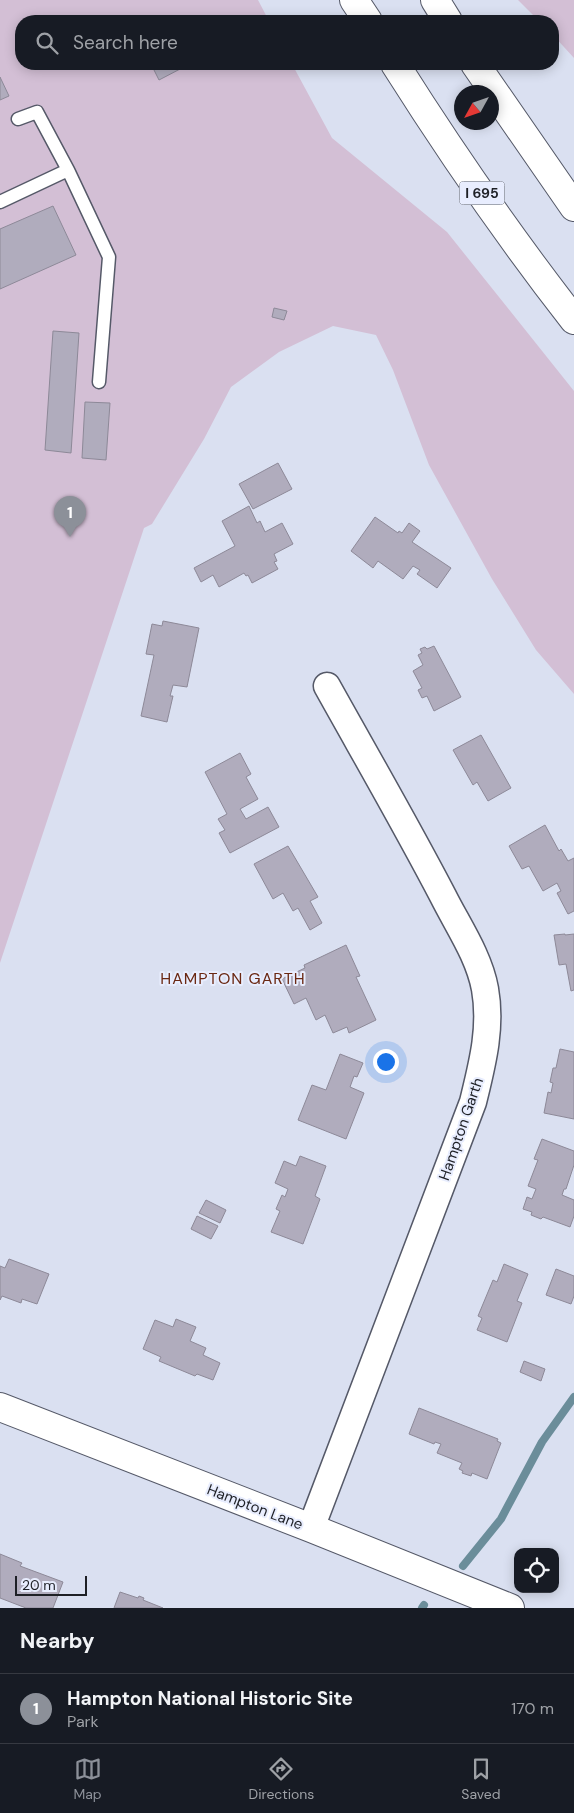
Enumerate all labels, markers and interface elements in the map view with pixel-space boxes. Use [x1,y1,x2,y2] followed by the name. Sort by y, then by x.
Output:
[15,15,559,70] search box
[33,29,61,57] icon: search
[73,30,178,55] text: Search here
[454,85,499,130] north arrow
[460,182,504,204] road number: I 695
[54,496,86,537] pin: 1
[160,968,306,989] district label: HAMPTON GARTH
[373,1049,399,1075] your location
[434,1075,488,1183] street label: Hampton Garth
[204,1480,306,1534] street label: Hampton Lane
[514,1548,559,1593] map controls
[514,1548,559,1593] button: locate
[15,1573,88,1596] scale bar
[22,1576,56,1594] text: 20 m
[20,1627,94,1655] text: Nearby
[67,1686,353,1711] text: Hampton National Historic Site
[33,1698,39,1719] text: 1
[511,1698,554,1719] text: 170 m
[67,1711,99,1732] text: Park
[73,1755,102,1803] tab: Map
[249,1755,314,1803] tab: Directions
[461,1755,501,1803] tab: Saved

